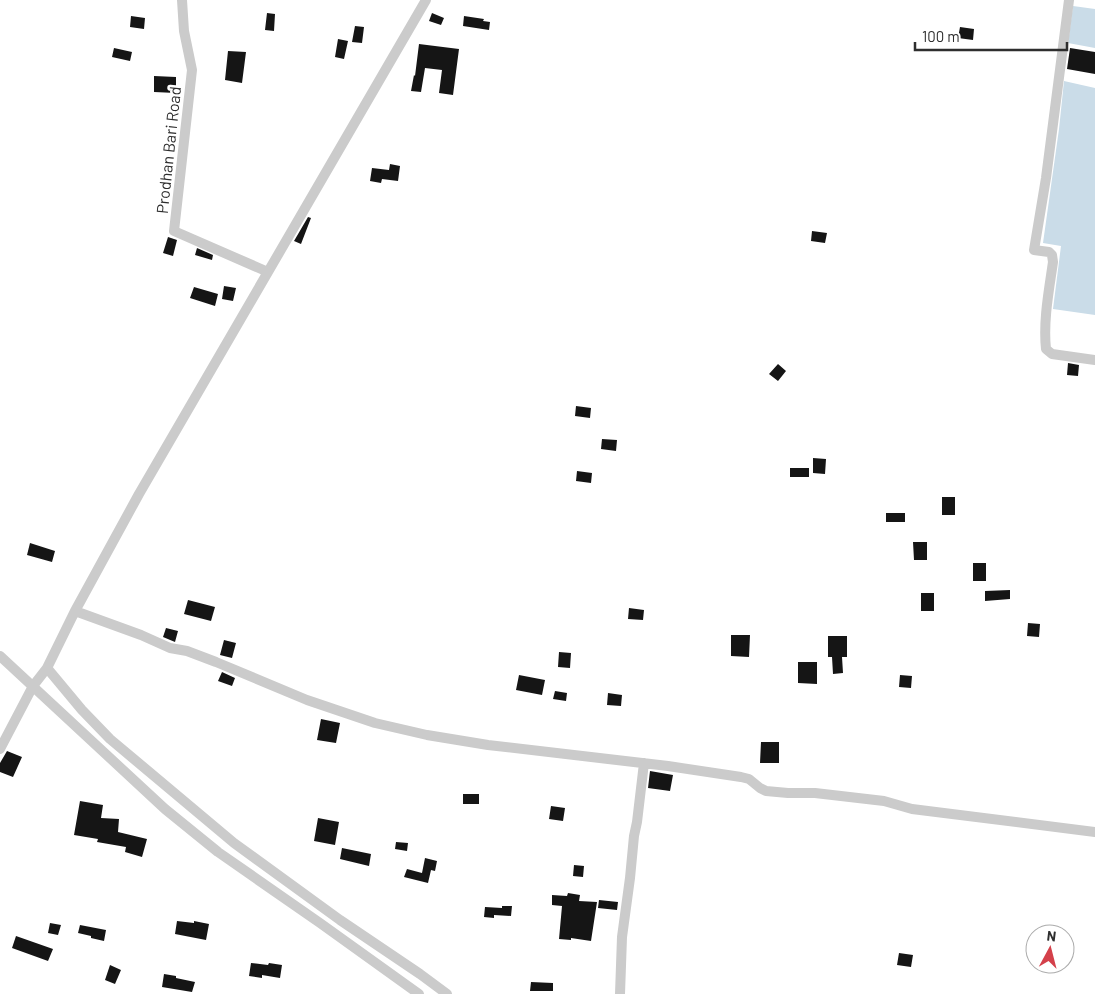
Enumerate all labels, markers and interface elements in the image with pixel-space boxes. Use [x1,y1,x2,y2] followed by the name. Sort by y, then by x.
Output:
[915,20,1068,52] scale bar
[922,27,960,45] text: 100 m
[152,85,184,215] street label: Prodhan Bari Road
[1025,924,1075,974] north arrow
[1046,927,1057,945] text: N

